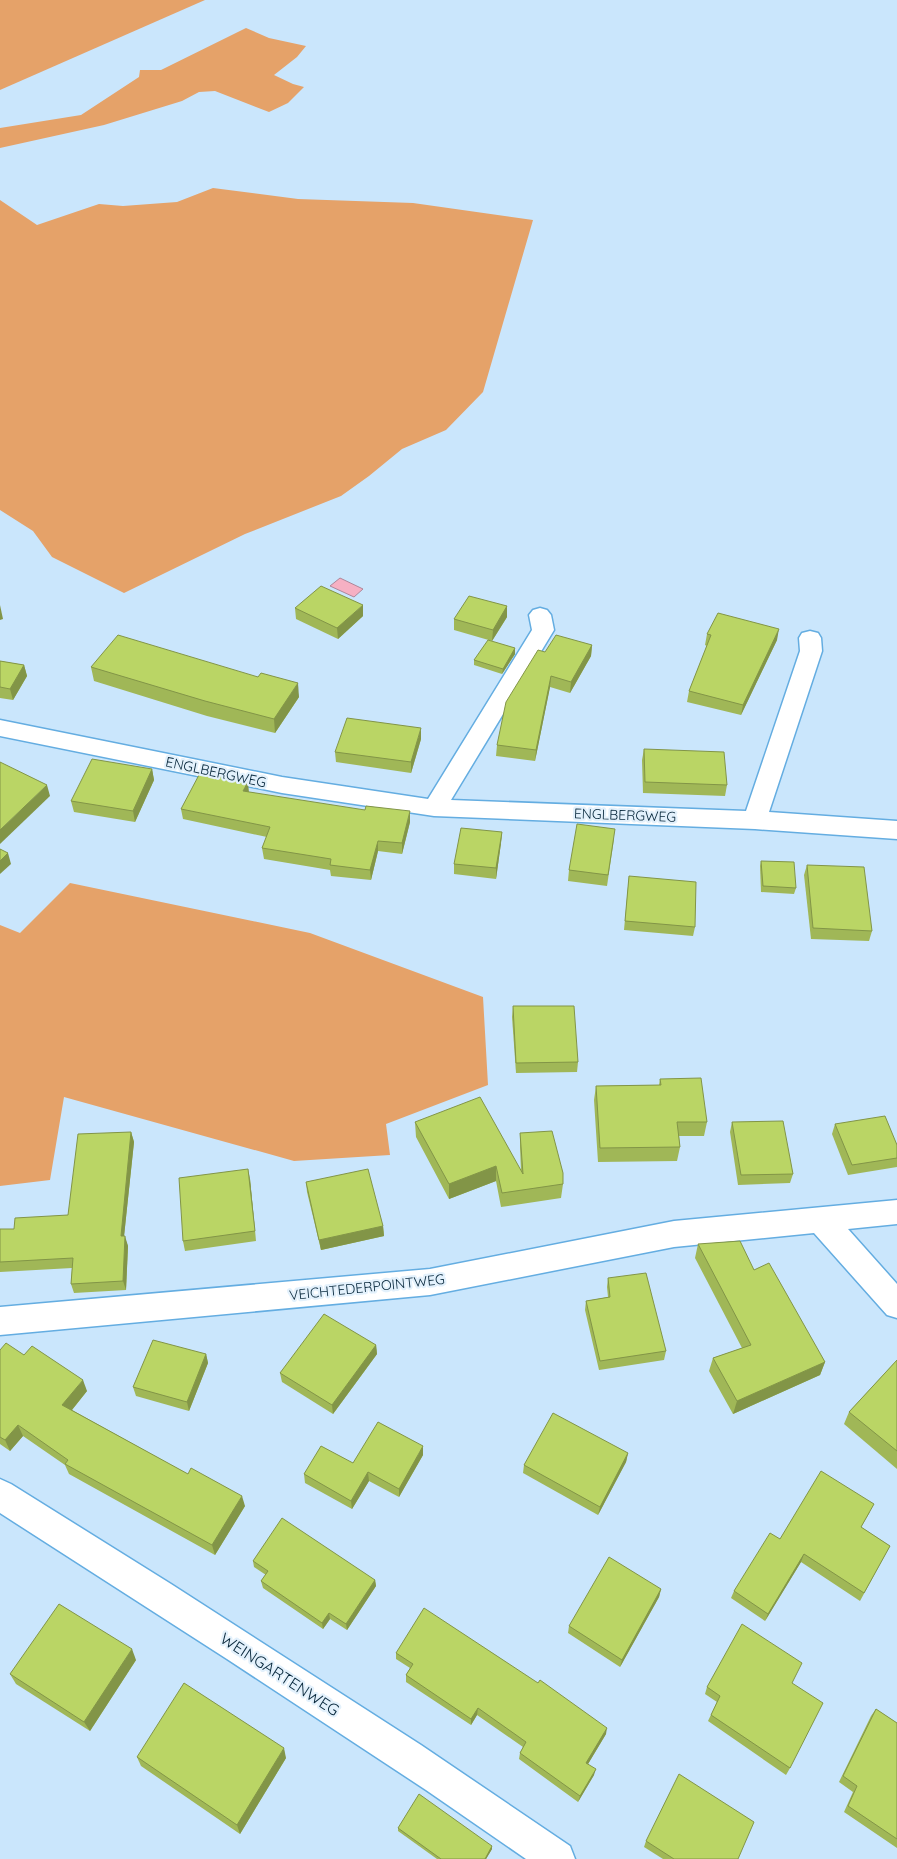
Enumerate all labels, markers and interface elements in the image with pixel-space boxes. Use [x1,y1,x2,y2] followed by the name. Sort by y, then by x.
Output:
[164,753,268,791] street label: ENGLBERGWEG
[573,804,677,826] street label: ENGLBERGWEG
[288,1270,446,1304] street label: VEICHTEDERPOINTWEG
[217,1628,343,1720] street label: WEINGARTENWEG

